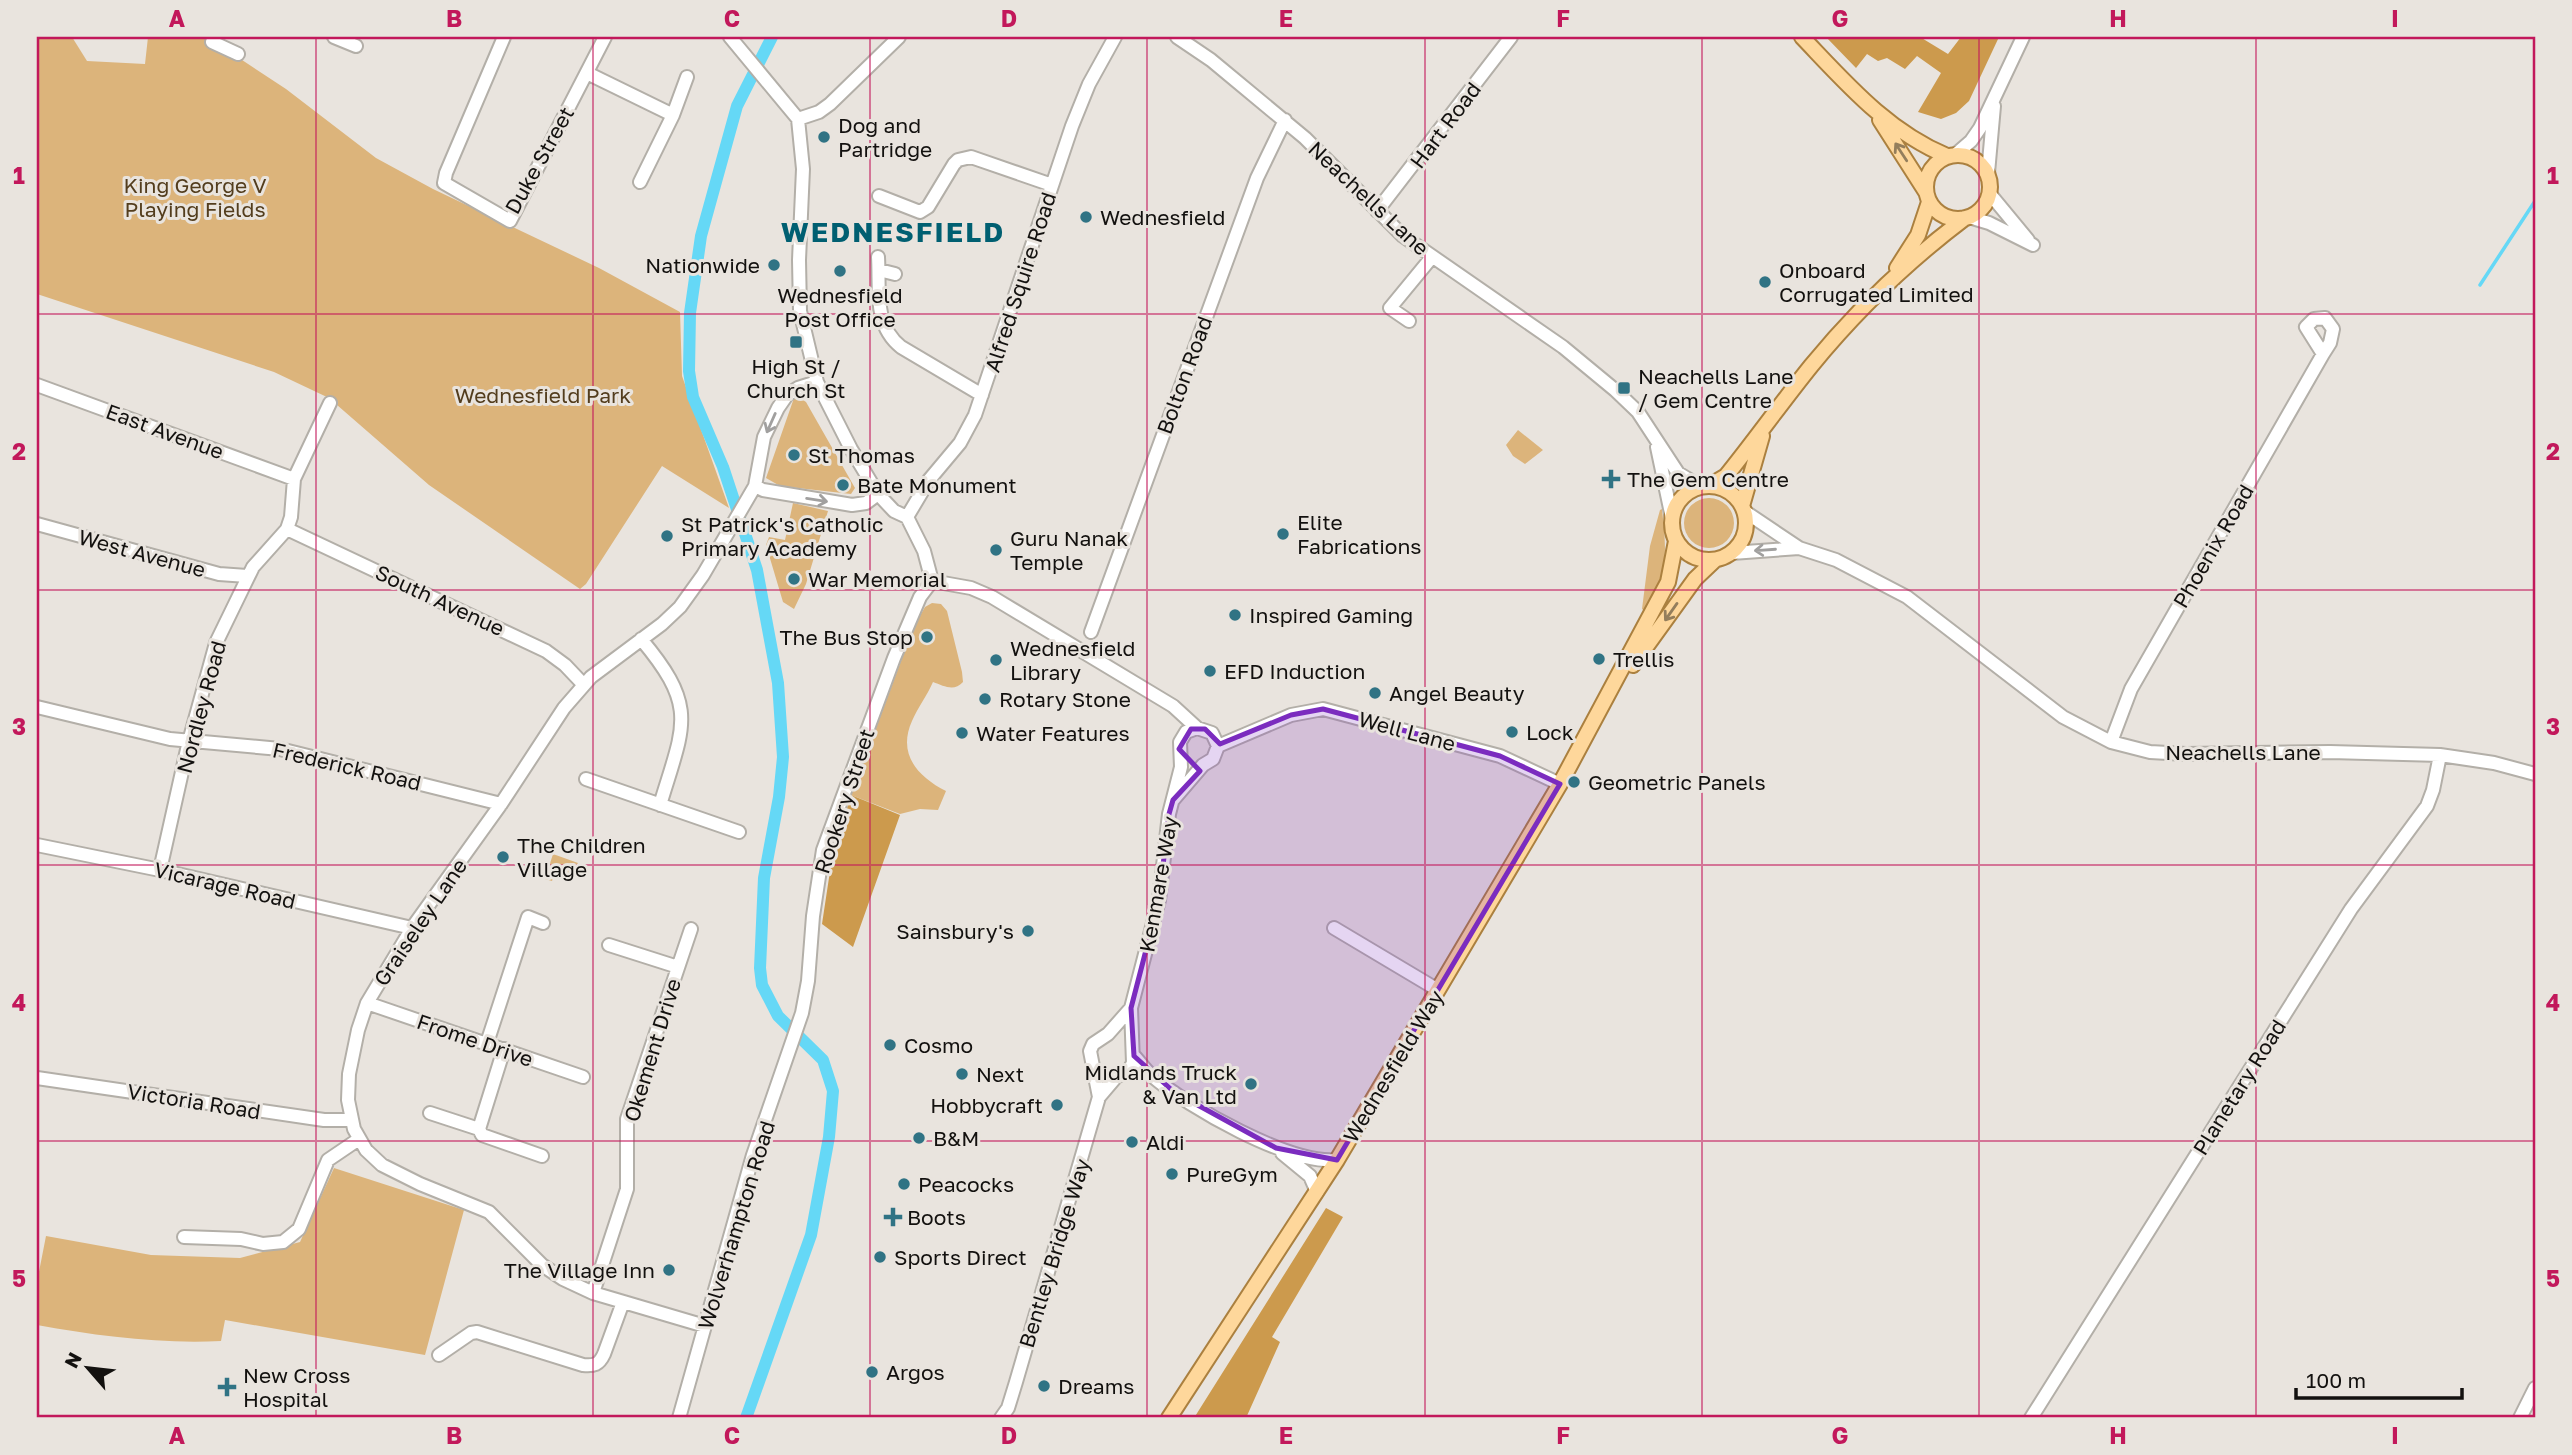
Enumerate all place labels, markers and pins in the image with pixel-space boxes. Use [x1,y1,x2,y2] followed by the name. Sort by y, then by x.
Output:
[838,112,932,162] place label: Dog and Partridge
[816,129,832,145] marker: Dog and Partridge
[1100,204,1226,230] place label: Wednesfield
[1078,209,1094,225] marker: Wednesfield
[645,252,760,278] place label: Nationwide
[766,257,782,273] marker: Nationwide
[1779,257,1974,307] place label: Onboard Corrugated Limited
[832,263,848,279] marker: Wednesfield Post Office
[1757,274,1773,290] marker: Onboard Corrugated Limited
[777,282,903,332] place label: Wednesfield Post Office
[788,334,804,350] marker: High St / Church St
[747,353,845,403] place label: High St / Church St
[1638,363,1794,413] place label: Neachells Lane / Gem Centre
[1616,380,1632,396] marker: Neachells Lane / Gem Centre
[808,442,915,468] place label: St Thomas
[786,447,802,463] marker: St Thomas
[1627,466,1789,492] place label: The Gem Centre
[1601,469,1621,489] marker: The Gem Centre
[857,472,1017,498] place label: Bate Monument
[835,477,851,493] marker: Bate Monument
[1297,509,1421,559] place label: Elite Fabrications
[681,511,883,561] place label: St Patrick's Catholic Primary Academy
[1010,525,1128,575] place label: Guru Nanak Temple
[1275,526,1291,542] marker: Elite Fabrications
[659,528,675,544] marker: St Patrick's Catholic Primary Academy
[988,542,1004,558] marker: Guru Nanak Temple
[808,566,946,592] place label: War Memorial
[786,571,802,587] marker: War Memorial
[1249,602,1413,628] place label: Inspired Gaming
[1227,607,1243,623] marker: Inspired Gaming
[780,624,913,650] place label: The Bus Stop
[919,629,935,645] marker: The Bus Stop
[1010,635,1136,685] place label: Wednesfield Library
[1613,646,1675,672] place label: Trellis
[1591,651,1607,667] marker: Trellis
[988,652,1004,668] marker: Wednesfield Library
[1224,658,1365,684] place label: EFD Induction
[1202,663,1218,679] marker: EFD Induction
[1389,680,1525,706] place label: Angel Beauty
[1367,685,1383,701] marker: Angel Beauty
[999,686,1131,712] place label: Rotary Stone
[977,691,993,707] marker: Rotary Stone
[1526,719,1574,745] place label: Lock
[976,720,1130,746] place label: Water Features
[1504,724,1520,740] marker: Lock
[954,725,970,741] marker: Water Features
[1588,769,1766,795] place label: Geometric Panels
[1566,774,1582,790] marker: Geometric Panels
[517,832,646,882] place label: The Children Village
[495,849,511,865] marker: The Children Village
[896,918,1014,944] place label: Sainsbury's
[1020,923,1036,939] marker: Sainsbury's
[904,1032,973,1058] place label: Cosmo
[882,1037,898,1053] marker: Cosmo
[1084,1059,1237,1109] place label: Midlands Truck & Van Ltd
[976,1061,1024,1087] place label: Next
[954,1066,970,1082] marker: Next
[1243,1076,1259,1092] marker: Midlands Truck & Van Ltd
[930,1092,1043,1118] place label: Hobbycraft
[1049,1097,1065,1113] marker: Hobbycraft
[933,1125,979,1151] place label: B&M
[1146,1129,1185,1155] place label: Aldi
[911,1130,927,1146] marker: B&M
[1124,1134,1140,1150] marker: Aldi
[1186,1161,1278,1187] place label: PureGym
[1164,1166,1180,1182] marker: PureGym
[918,1171,1014,1197] place label: Peacocks
[896,1176,912,1192] marker: Peacocks
[907,1204,966,1230] place label: Boots
[885,1209,901,1225] marker: Boots
[894,1244,1027,1270] place label: Sports Direct
[872,1249,888,1265] marker: Sports Direct
[504,1257,655,1283] place label: The Village Inn
[661,1262,677,1278] marker: The Village Inn
[886,1359,945,1385] place label: Argos
[243,1362,350,1412] place label: New Cross Hospital
[864,1364,880,1380] marker: Argos
[1058,1373,1134,1399] place label: Dreams
[217,1377,237,1397] marker: New Cross Hospital
[1036,1378,1052,1394] marker: Dreams

